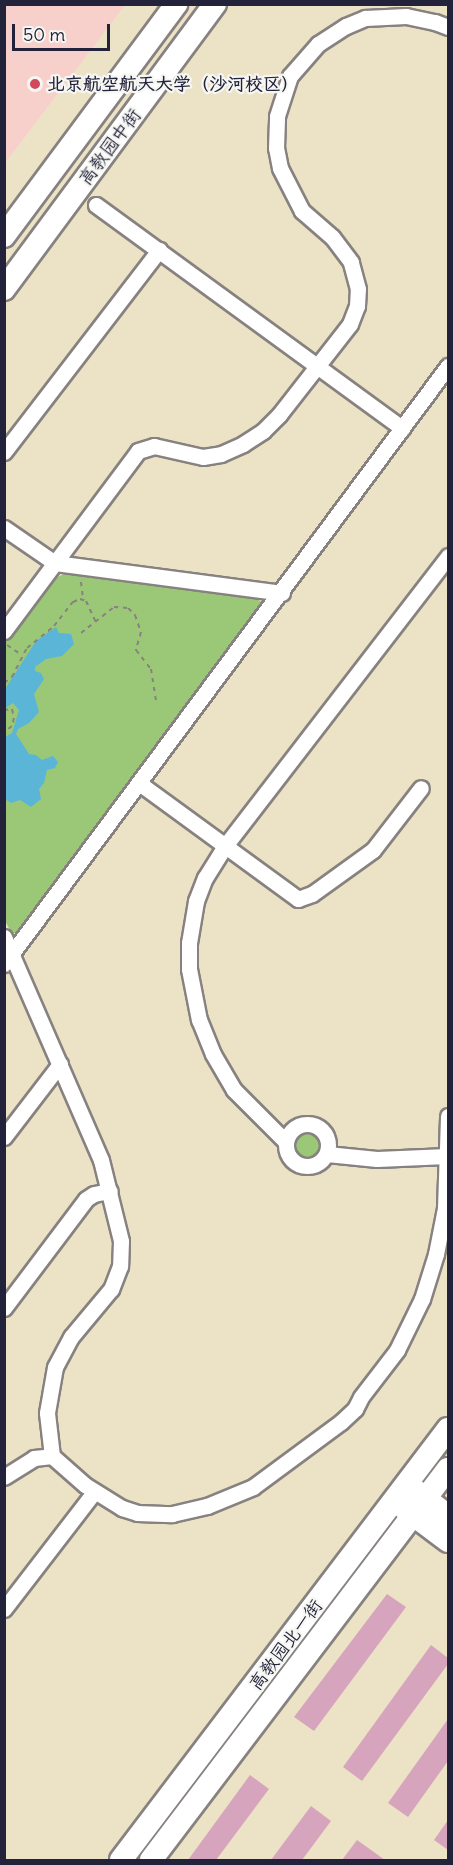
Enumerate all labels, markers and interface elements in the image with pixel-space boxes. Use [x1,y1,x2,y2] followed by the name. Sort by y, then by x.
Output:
[15,12,112,50] scale bar
[23,23,65,46] text: 50 m
[47,73,299,95] place label: 北京航空航天大学（沙河校区）
[28,77,42,91] marker: 北京航空航天大学（沙河校区）
[74,105,146,189] street label: 高教园中街
[245,1595,327,1695] street label: 高教园北一街

